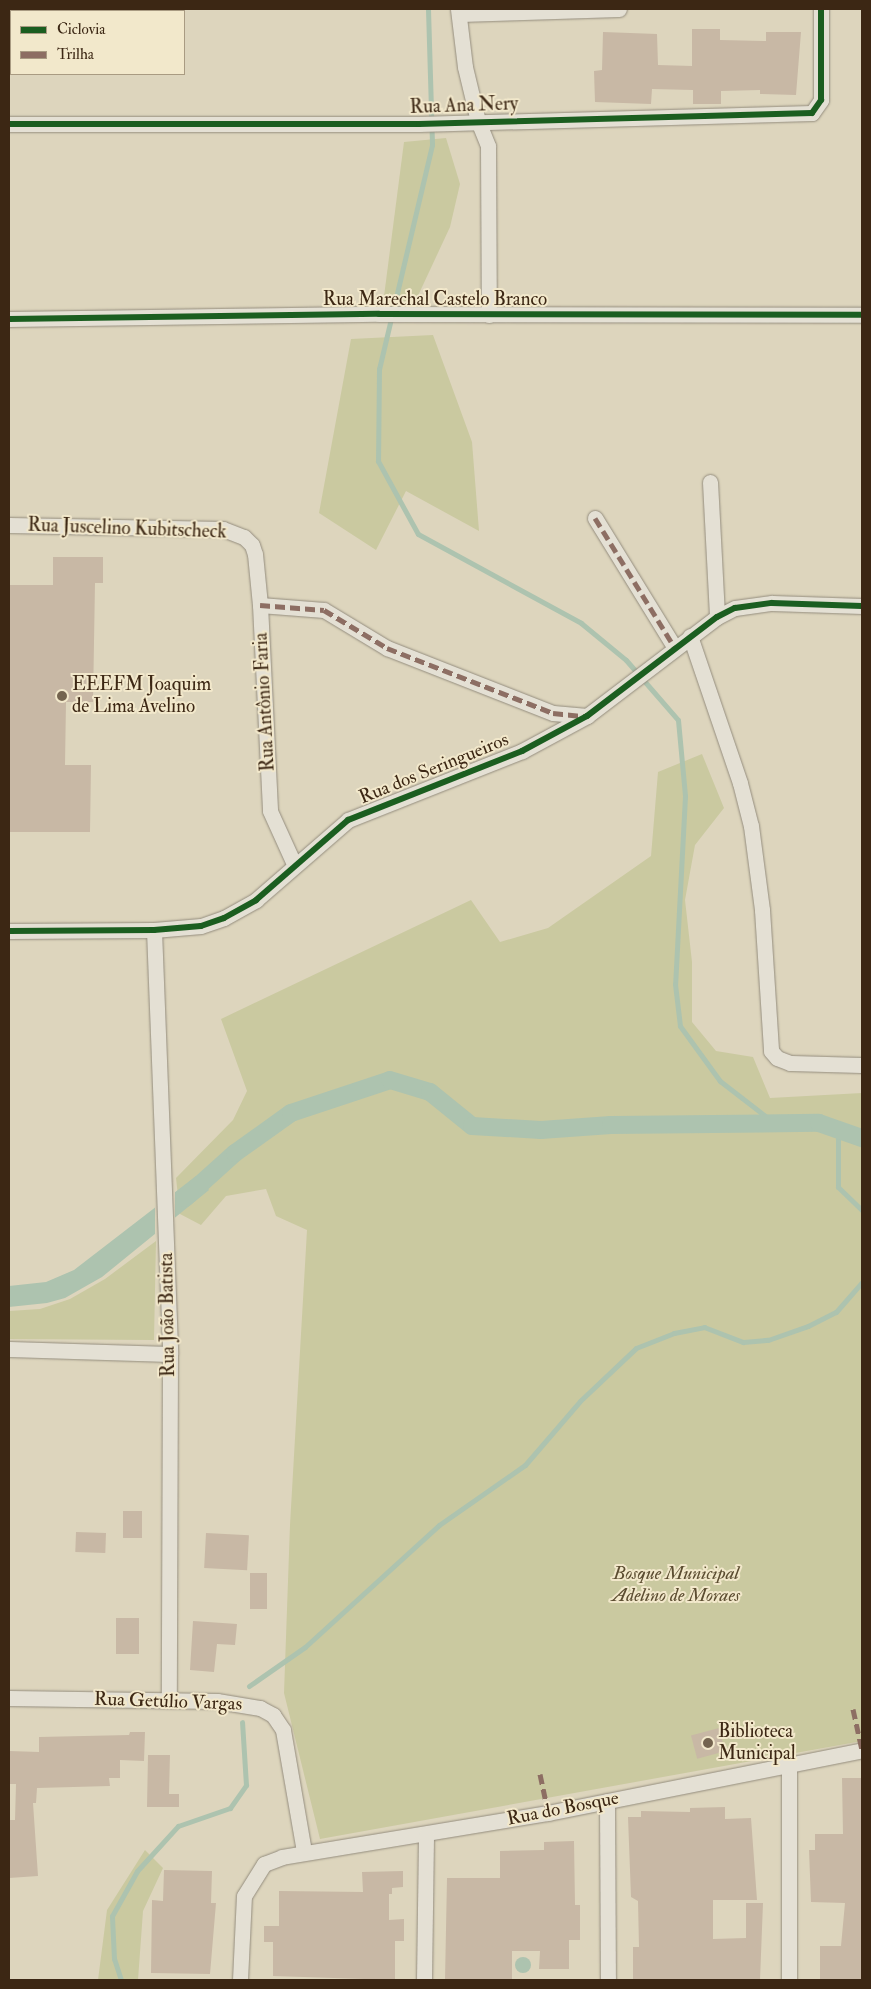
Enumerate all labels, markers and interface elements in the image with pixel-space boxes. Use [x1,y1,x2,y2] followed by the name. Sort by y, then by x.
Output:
[10,10,185,75] legend
[57,20,105,39] text: Ciclovia
[57,45,94,64] text: Trilha
[409,93,519,119] street label: Rua Ana Nery
[323,289,547,311] street label: Rua Marechal Castelo Branco
[27,514,227,544] street label: Rua Juscelino Kubitscheck
[250,632,280,772] street label: Rua Antônio Faria
[72,674,211,718] place label: EEEFM Joaquim de Lima Avelino
[56,690,68,702] marker: EEEFM Joaquim de Lima Avelino
[356,729,512,809] street label: Rua dos Seringueiros
[156,1253,180,1377] street label: Rua João Batista
[612,1563,740,1607] park label: Bosque Municipal Adelino de Moraes
[94,1688,242,1716] street label: Rua Getúlio Vargas
[718,1721,796,1765] place label: Biblioteca Municipal
[702,1737,714,1749] marker: Biblioteca Municipal
[505,1787,621,1831] street label: Rua do Bosque

